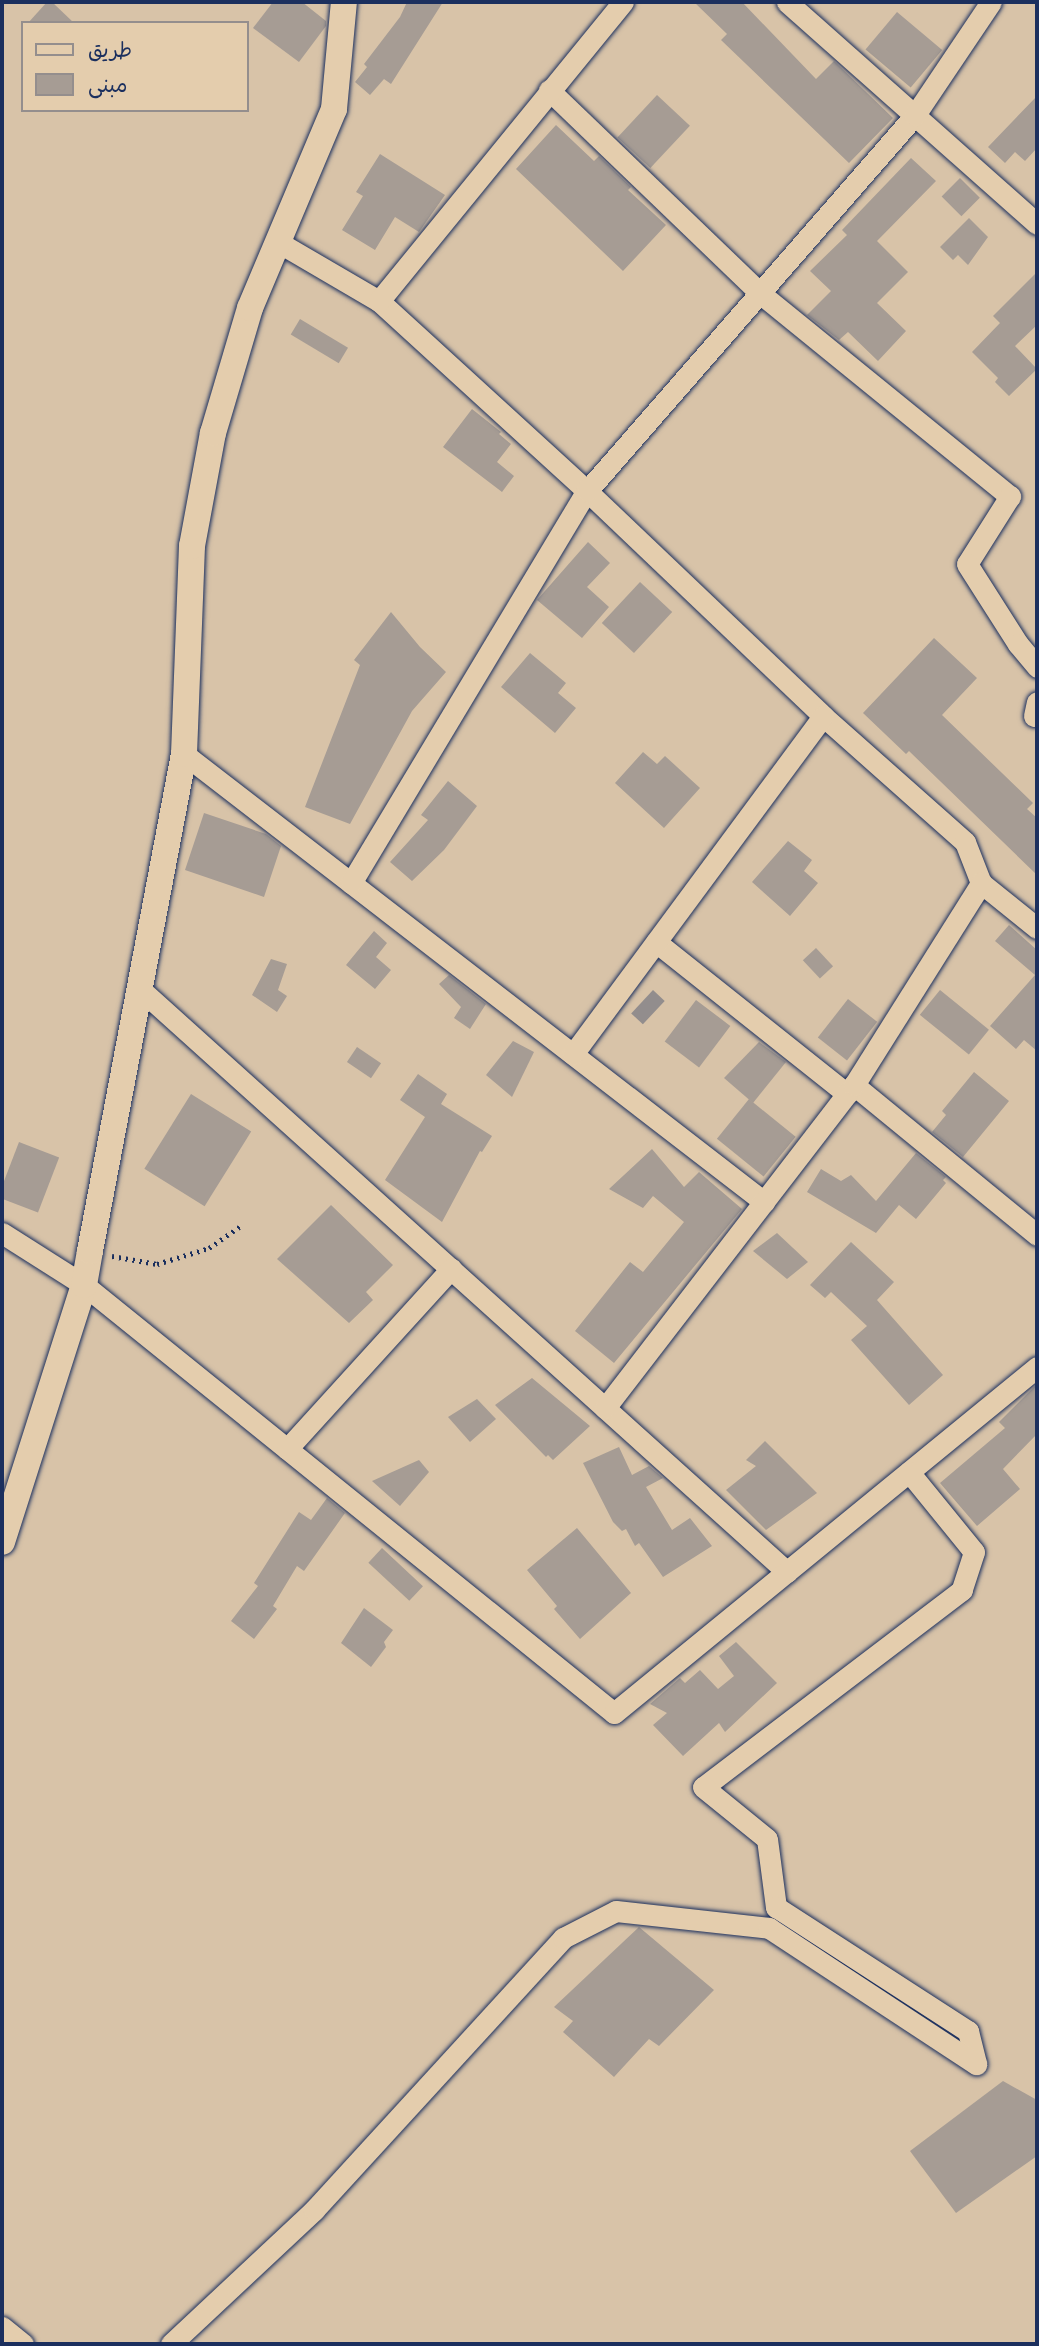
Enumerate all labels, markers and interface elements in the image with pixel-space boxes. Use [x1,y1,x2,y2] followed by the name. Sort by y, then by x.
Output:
[21,21,248,112] legend
[88,31,132,69] text: طريق
[88,66,127,104] text: مبنى

